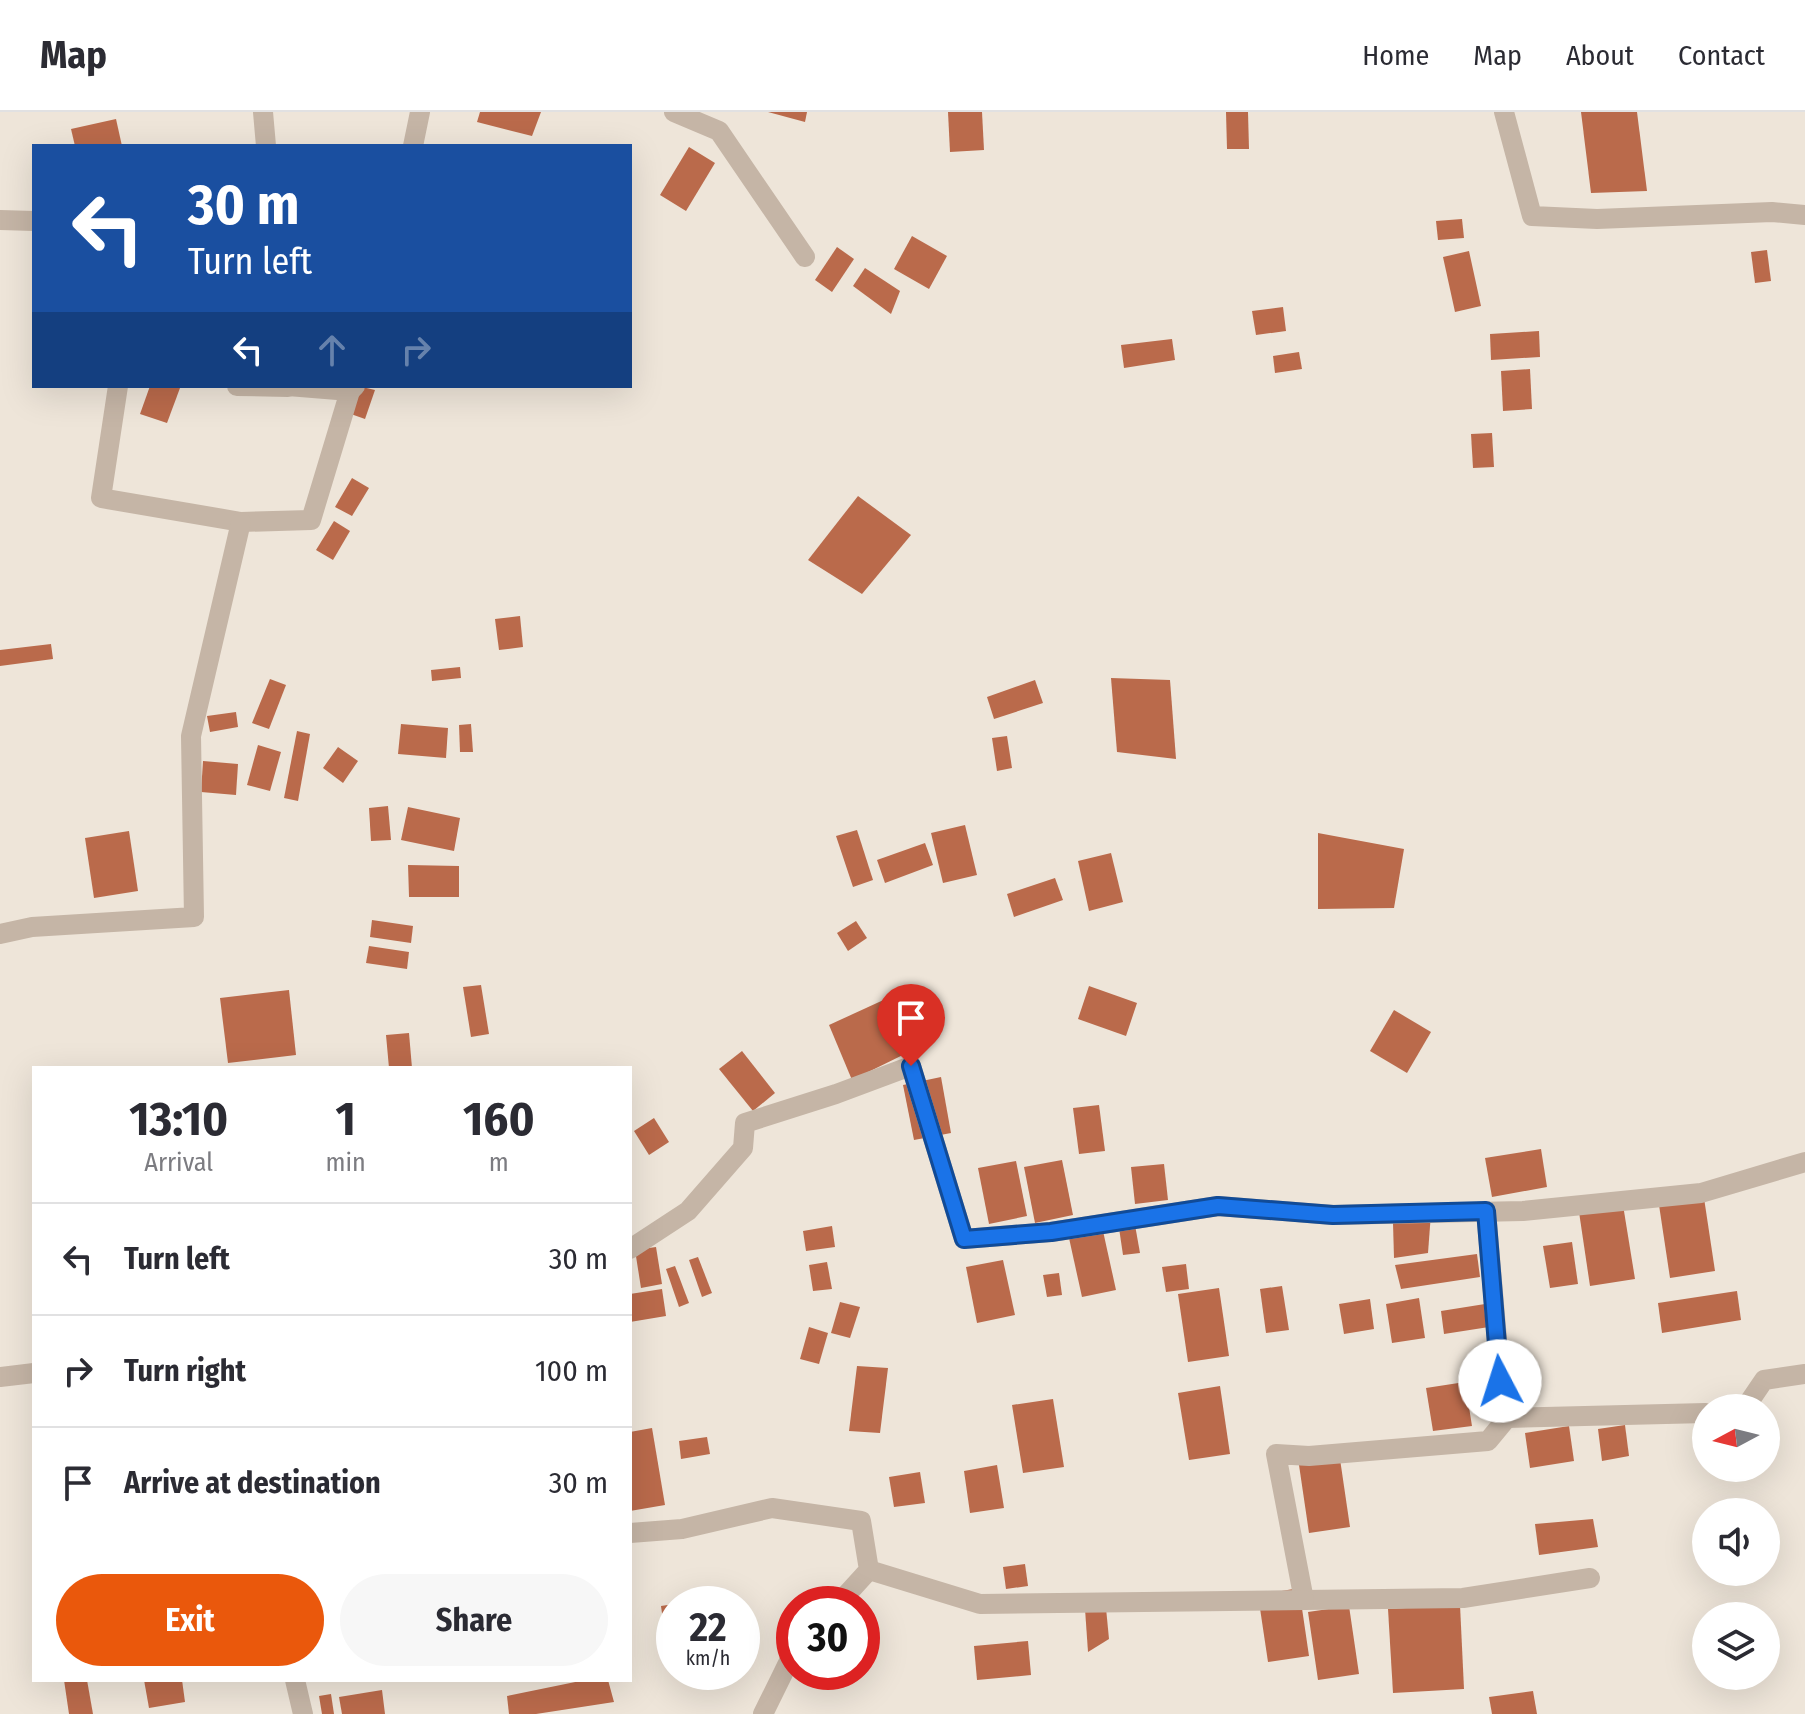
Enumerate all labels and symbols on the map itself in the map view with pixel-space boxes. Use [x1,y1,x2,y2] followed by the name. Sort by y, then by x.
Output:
[877,984,945,1066] pin
[1458,1339,1542,1423] position arrow
[1692,1394,1780,1482] north arrow
[776,1586,880,1690] speed limit sign: 30

